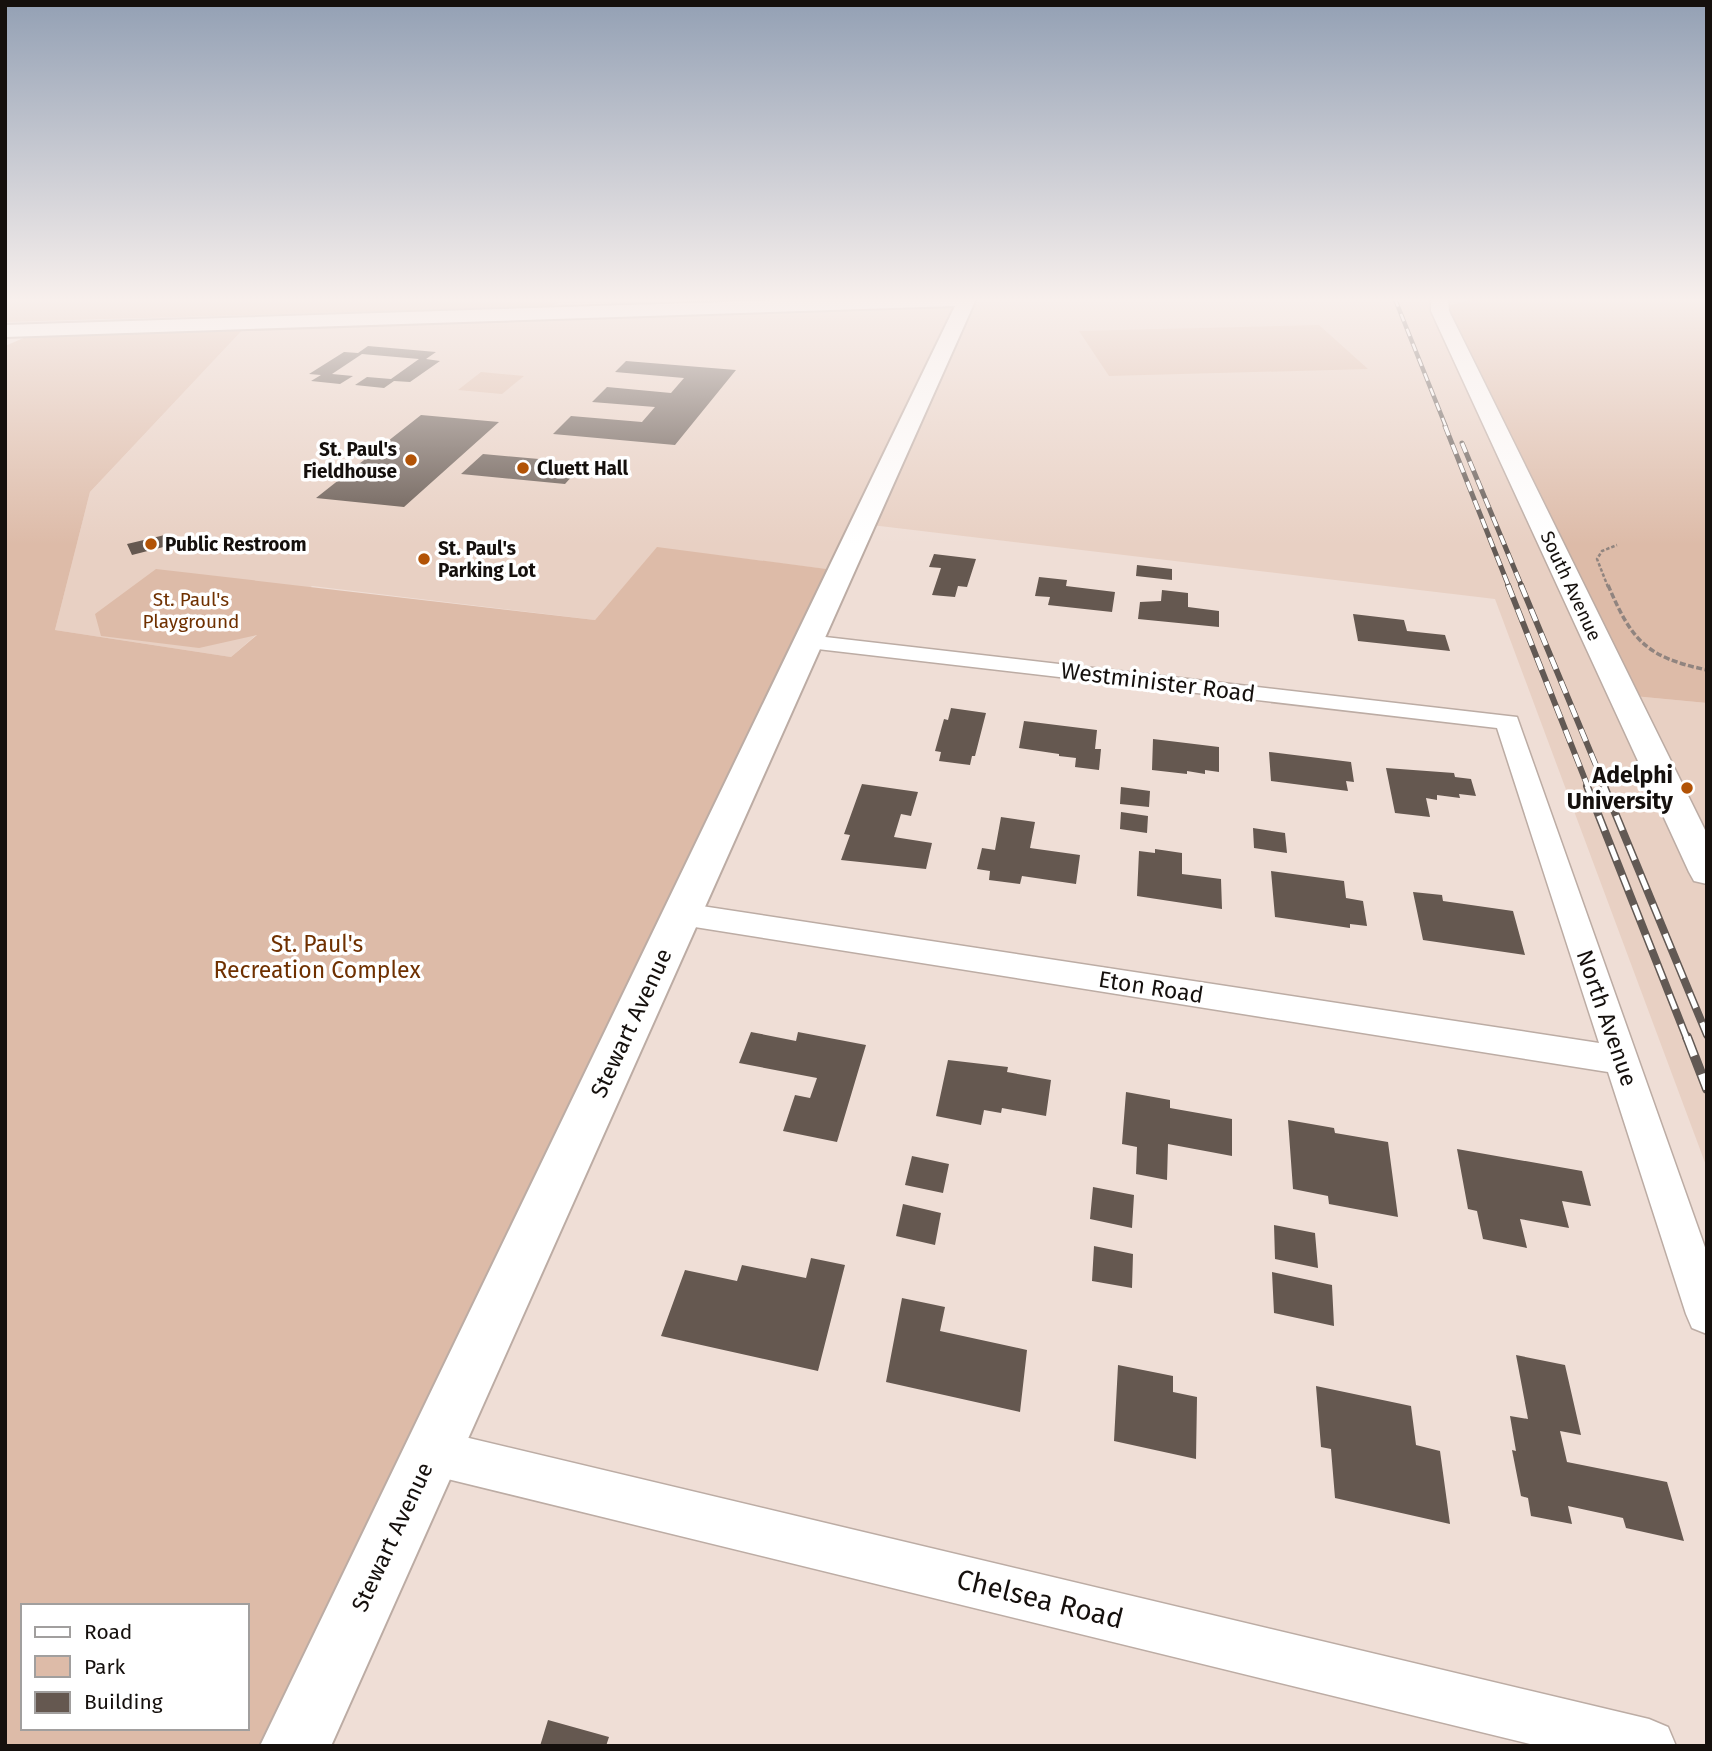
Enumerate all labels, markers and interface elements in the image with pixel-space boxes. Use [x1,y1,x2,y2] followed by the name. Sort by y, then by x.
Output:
[303,438,397,483] place label: St. Paul's Fieldhouse
[403,452,419,468] marker: St. Paul's Fieldhouse
[537,457,628,480] place label: Cluett Hall
[515,460,531,476] marker: Cluett Hall
[1536,527,1606,645] street label: South Avenue
[165,533,306,556] place label: Public Restroom
[143,536,159,552] marker: Public Restroom
[438,537,537,582] place label: St. Paul's Parking Lot
[416,551,432,567] marker: St. Paul's Parking Lot
[143,588,239,633] park label: St. Paul's Playground
[1059,656,1257,708] street label: Westminister Road
[1567,761,1674,815] place label: Adelphi University
[1679,780,1695,796] marker: Adelphi University
[213,930,421,984] park label: St. Paul's Recreation Complex
[584,944,678,1102] street label: Stewart Avenue
[1571,946,1643,1090] street label: North Avenue
[1096,965,1206,1009] street label: Eton Road
[345,1458,439,1616] street label: Stewart Avenue
[953,1562,1127,1636] street label: Chelsea Road
[21,1604,248,1730] legend
[84,1619,132,1645] text: Road
[84,1654,126,1680] text: Park
[84,1689,163,1715] text: Building

